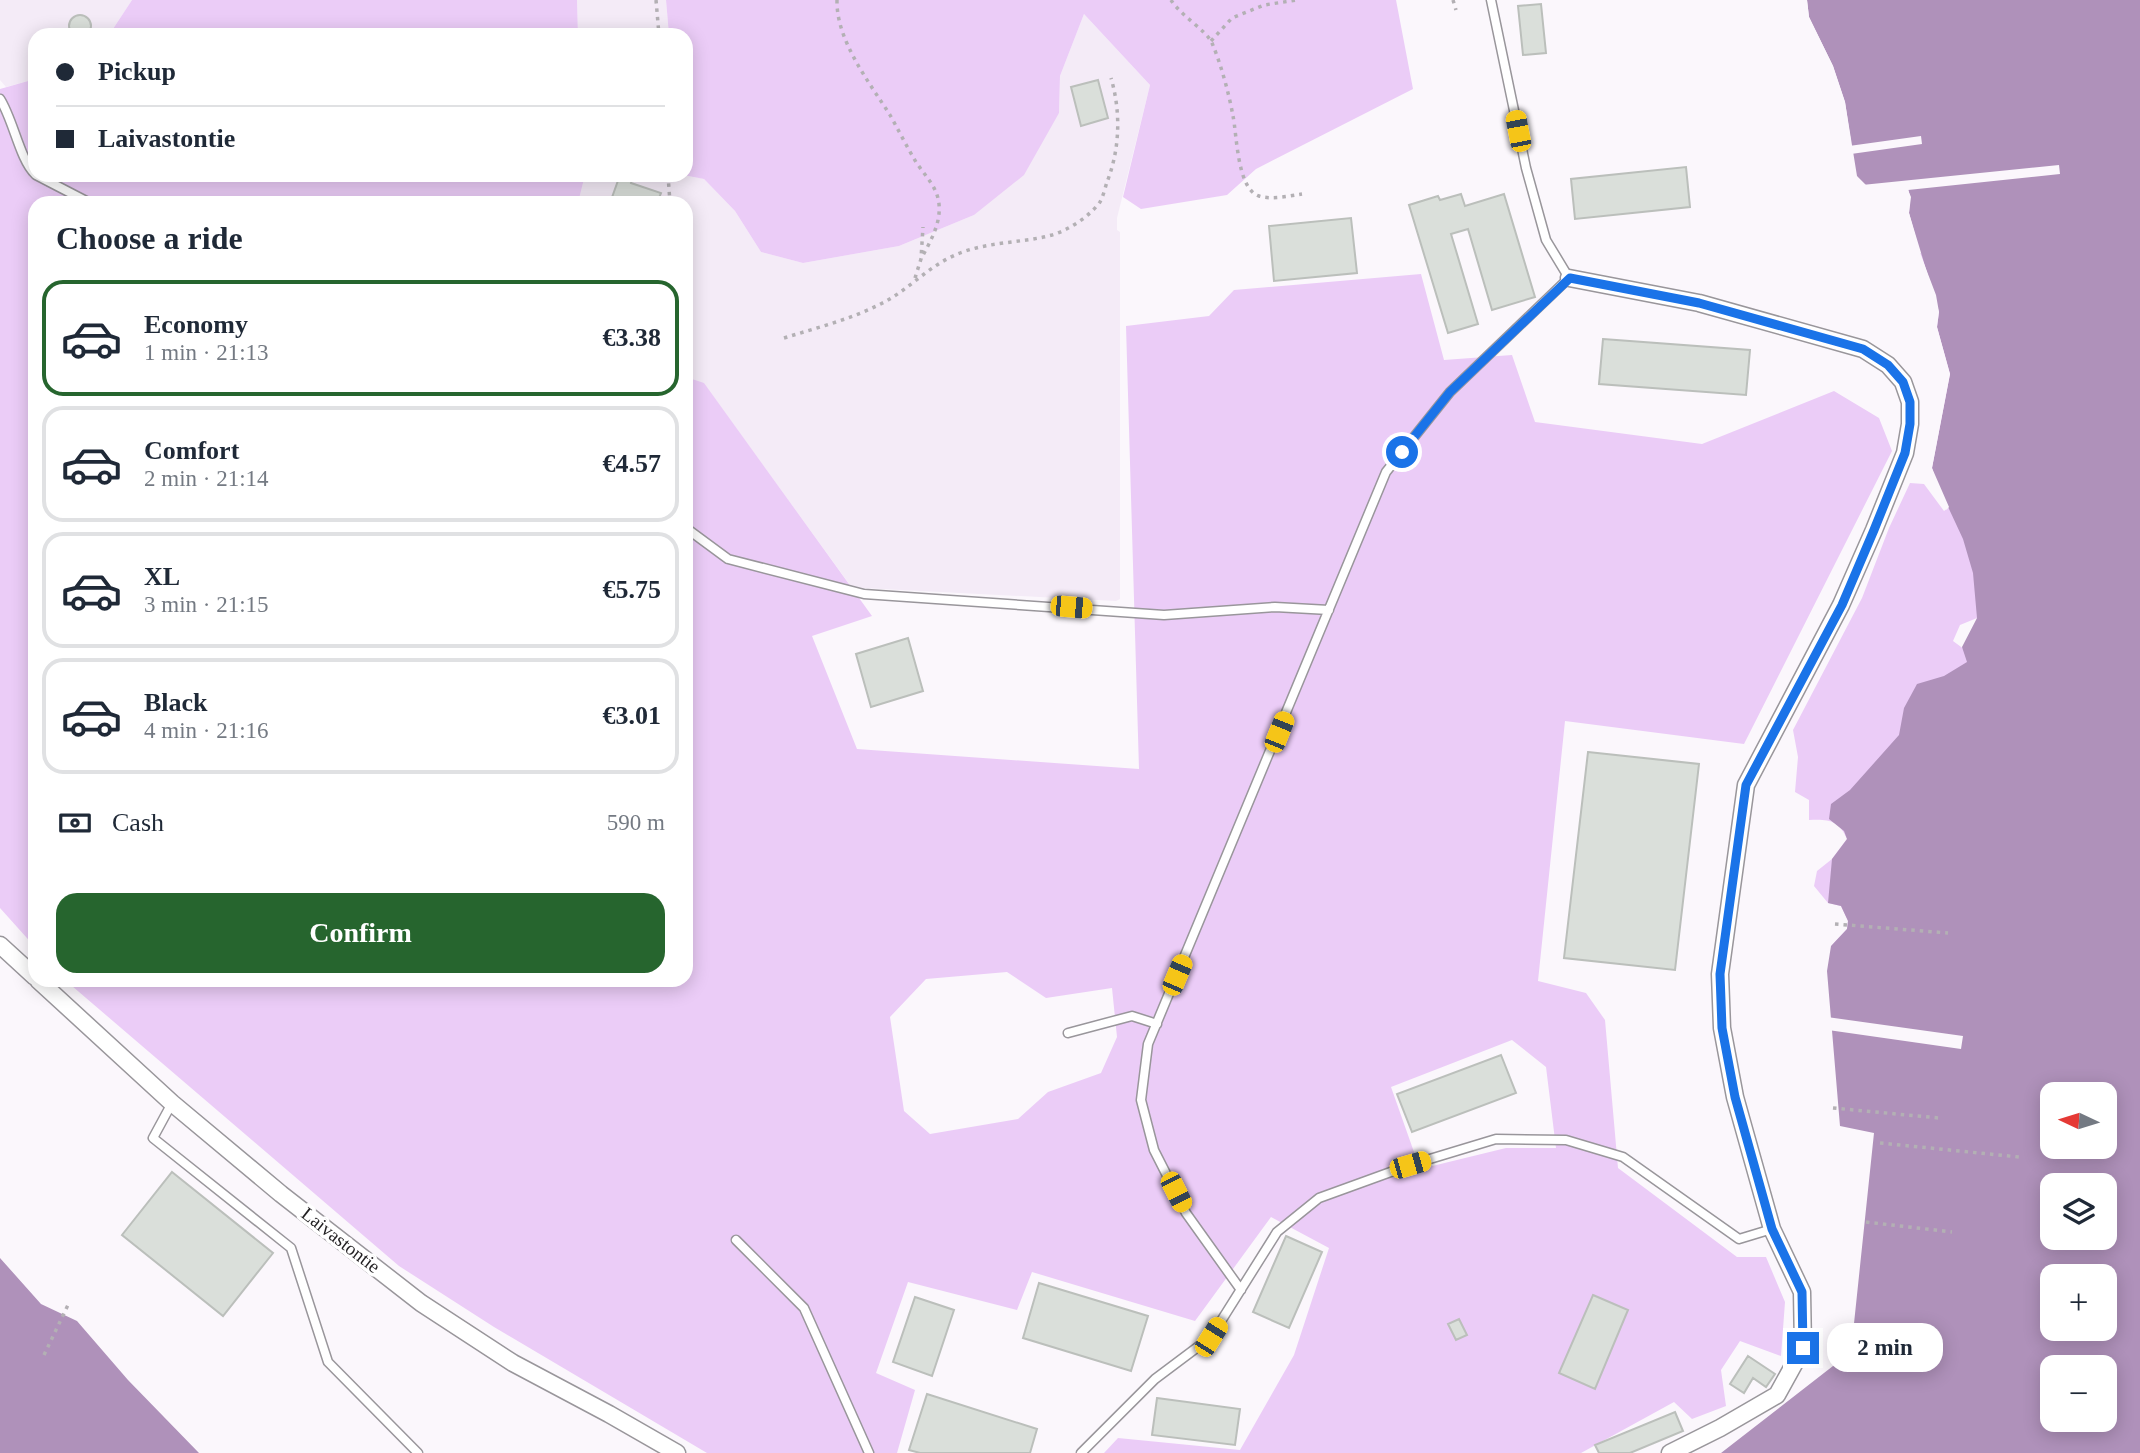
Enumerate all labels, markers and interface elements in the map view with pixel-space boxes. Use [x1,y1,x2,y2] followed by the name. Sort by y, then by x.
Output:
[98,57,176,86] text: Pickup
[1504,108,1533,154] car
[98,124,235,153] text: Laivastontie
[56,220,243,256] text: Choose a ride
[60,307,123,370] icon: car
[144,310,248,339] text: Economy
[603,323,661,352] text: €3.38
[144,340,269,365] text: 1 min · 21:13
[60,433,123,496] icon: car
[144,436,239,465] text: Comfort
[1386,436,1418,468] route start
[603,449,661,478] text: €4.57
[144,466,269,491] text: 2 min · 21:14
[60,559,123,622] icon: car
[144,562,180,591] text: XL
[603,575,661,604] text: €5.75
[144,592,269,617] text: 3 min · 21:15
[1050,595,1093,619] car
[60,685,123,748] icon: car
[144,688,208,717] text: Black
[603,701,661,730] text: €3.01
[1262,709,1297,755] car
[144,718,269,743] text: 4 min · 21:16
[56,804,94,842] icon: cash
[112,808,164,837] text: Cash
[607,810,665,835] text: 590 m
[56,893,665,973] button: Confirm
[1160,952,1195,998] car
[2040,1082,2118,1158] north arrow
[2040,1082,2117,1432] map controls
[1387,1149,1434,1181] car
[1158,1169,1195,1215] car
[2040,1173,2117,1250] button: layers
[298,1203,384,1277] street label: Laivastontie
[2040,1264,2117,1341] button: +
[1191,1314,1232,1360] car
[1828,1324,1943,1372] callout: 2 min
[1787,1332,1819,1364] route end
[1857,1335,1913,1360] text: 2 min
[2040,1355,2117,1432] button: −

